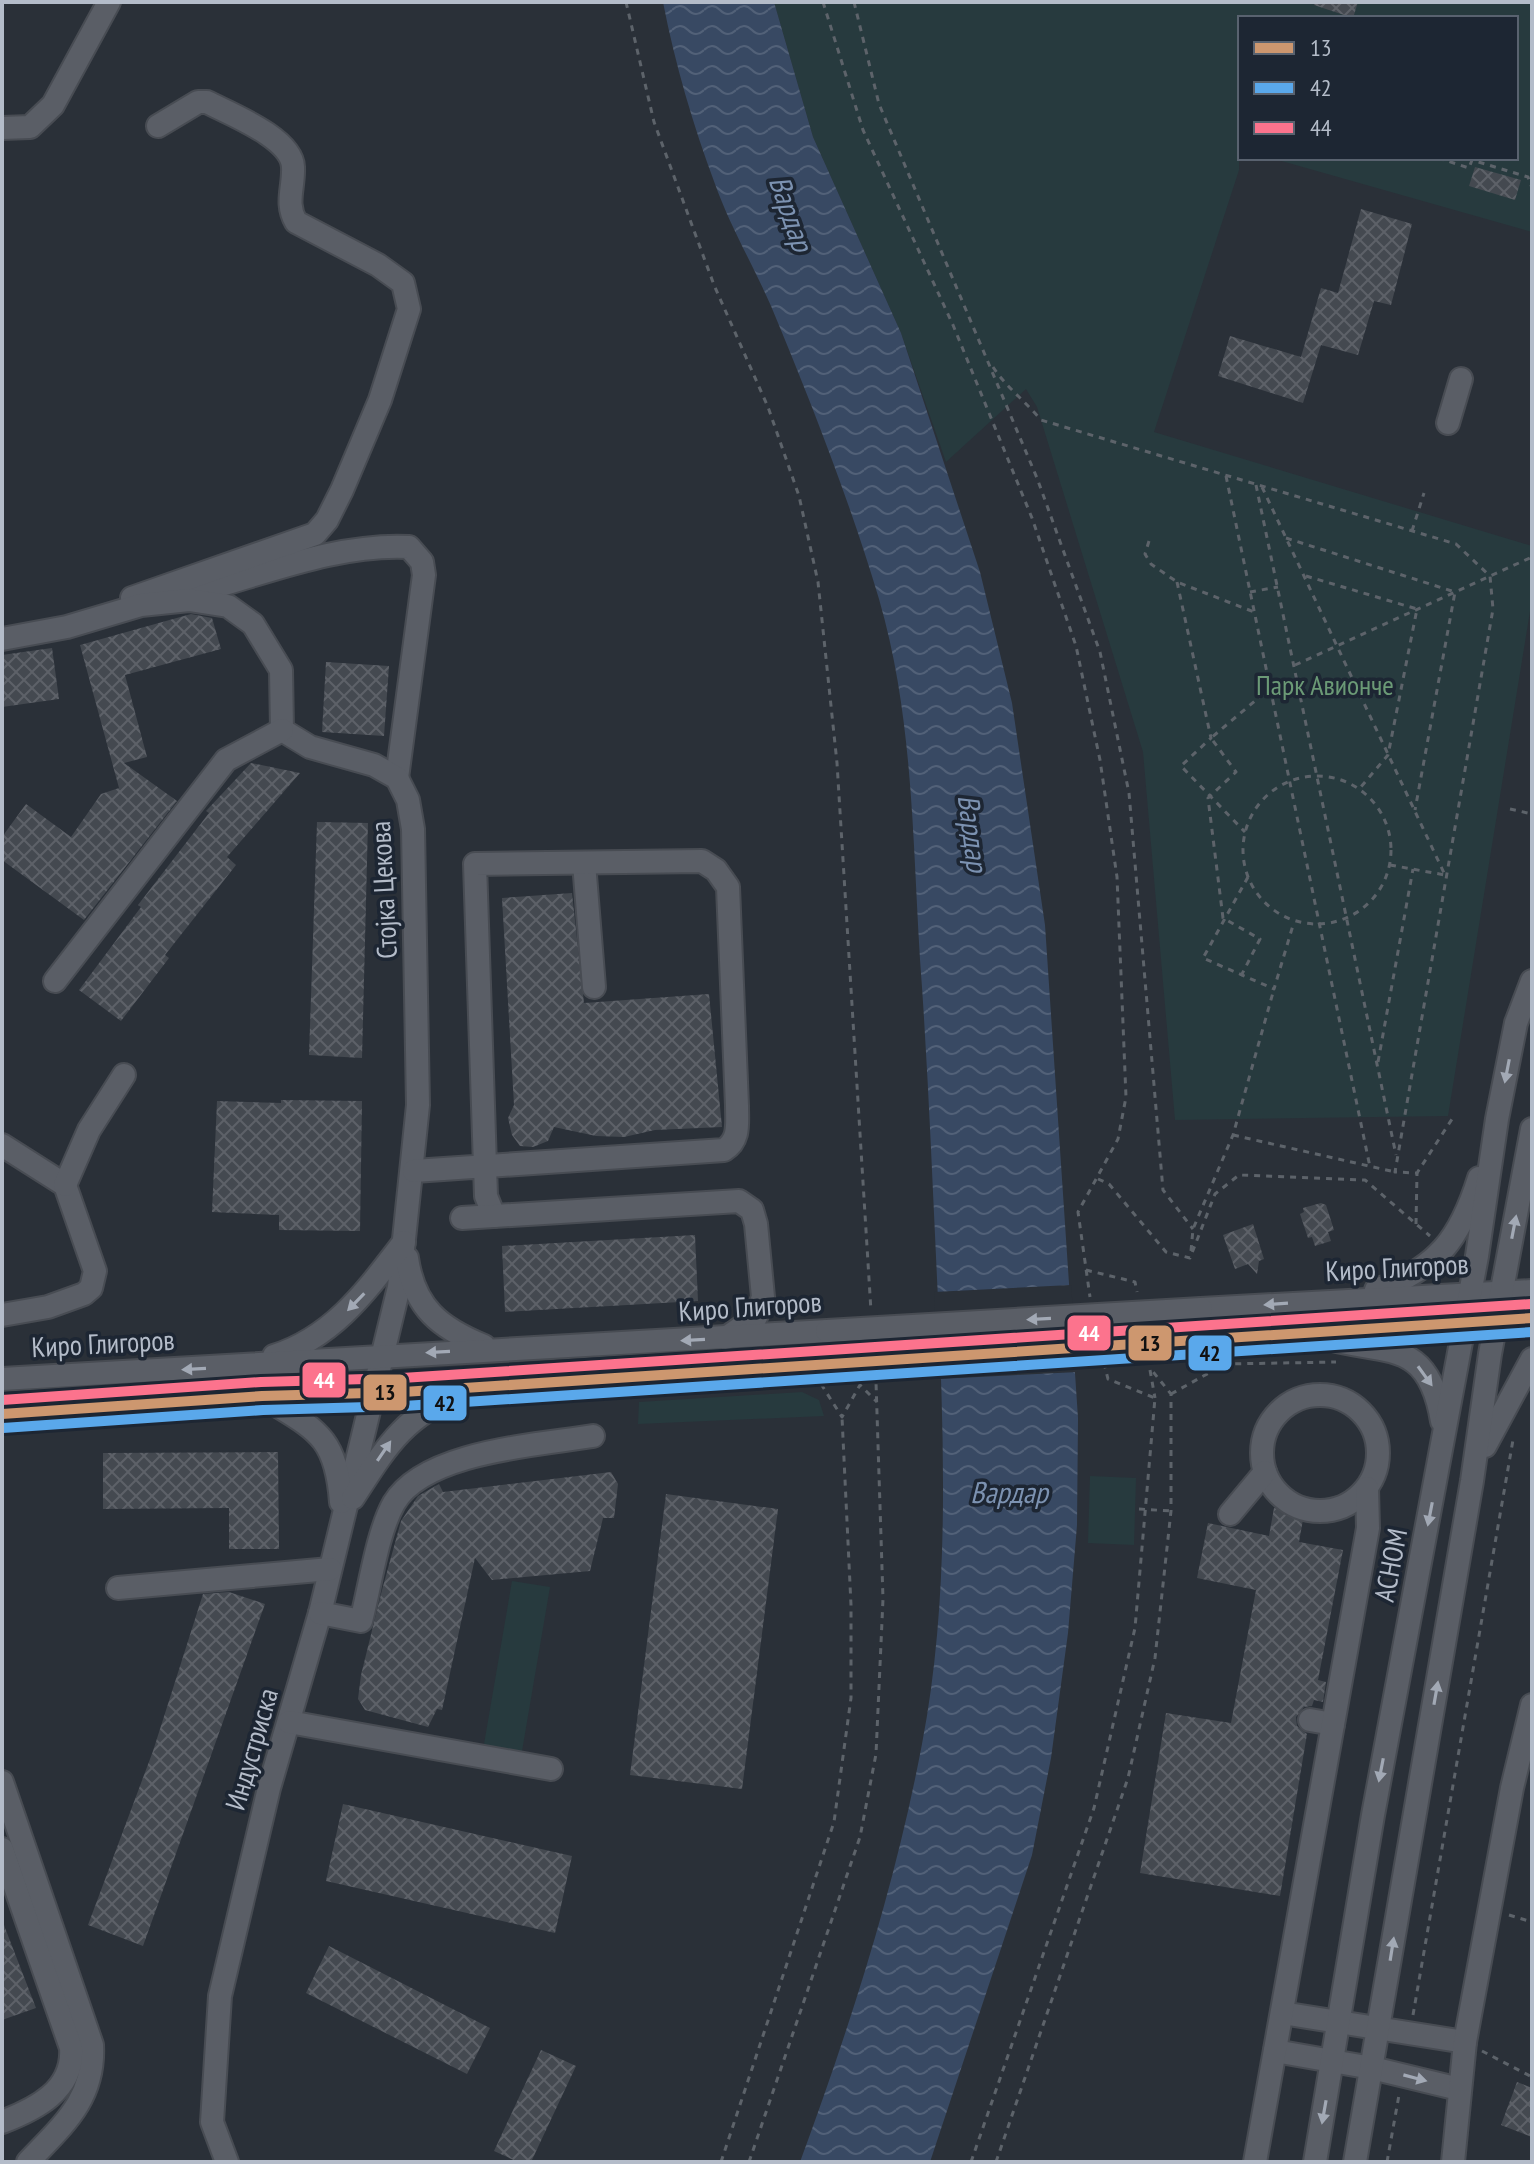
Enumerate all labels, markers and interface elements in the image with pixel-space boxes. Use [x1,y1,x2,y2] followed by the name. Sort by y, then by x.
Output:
[1238,16,1518,160] legend
[1310,32,1332,63] text: 13
[1310,72,1332,103] text: 42
[1310,112,1332,143] text: 44
[761,170,824,258] water label: Вардар
[1256,666,1394,703] park label: Парк Авионче
[950,792,998,876] water label: Вардар
[361,820,405,960] street label: Стојка Цекова
[1500,1058,1513,1083] one-way arrow
[1508,1214,1520,1239] one-way arrow
[1325,1245,1469,1289] street label: Киро Глигоров
[677,1283,823,1329] street label: Киро Глигоров
[348,1292,366,1311] one-way arrow
[1263,1298,1288,1311] one-way arrow
[1026,1312,1051,1325] one-way arrow
[1066,1314,1112,1352] line badge: 44
[1078,1319,1100,1347] text: 44
[31,1321,175,1365] street label: Киро Глигоров
[1127,1324,1173,1362] line badge: 13
[1139,1329,1161,1357] text: 13
[680,1334,705,1347] one-way arrow
[1187,1334,1233,1372] line badge: 42
[1199,1339,1221,1367] text: 42
[425,1346,450,1359] one-way arrow
[301,1361,347,1399] line badge: 44
[181,1363,206,1376] one-way arrow
[1417,1365,1433,1387] one-way arrow
[313,1366,335,1394] text: 44
[362,1373,408,1412] line badge: 13
[374,1378,396,1406] text: 13
[422,1384,468,1422] line badge: 42
[434,1389,456,1417] text: 42
[377,1440,392,1461] one-way arrow
[970,1472,1050,1511] water label: Вардар
[1423,1502,1435,1527] one-way arrow
[1365,1525,1415,1605] street label: АСНОМ
[1430,1680,1442,1705] one-way arrow
[216,1684,286,1814] street label: Индустриска
[1375,1757,1387,1782] one-way arrow
[1386,1936,1398,1961] one-way arrow
[1403,2073,1428,2085] one-way arrow
[1317,2100,1329,2125] one-way arrow

